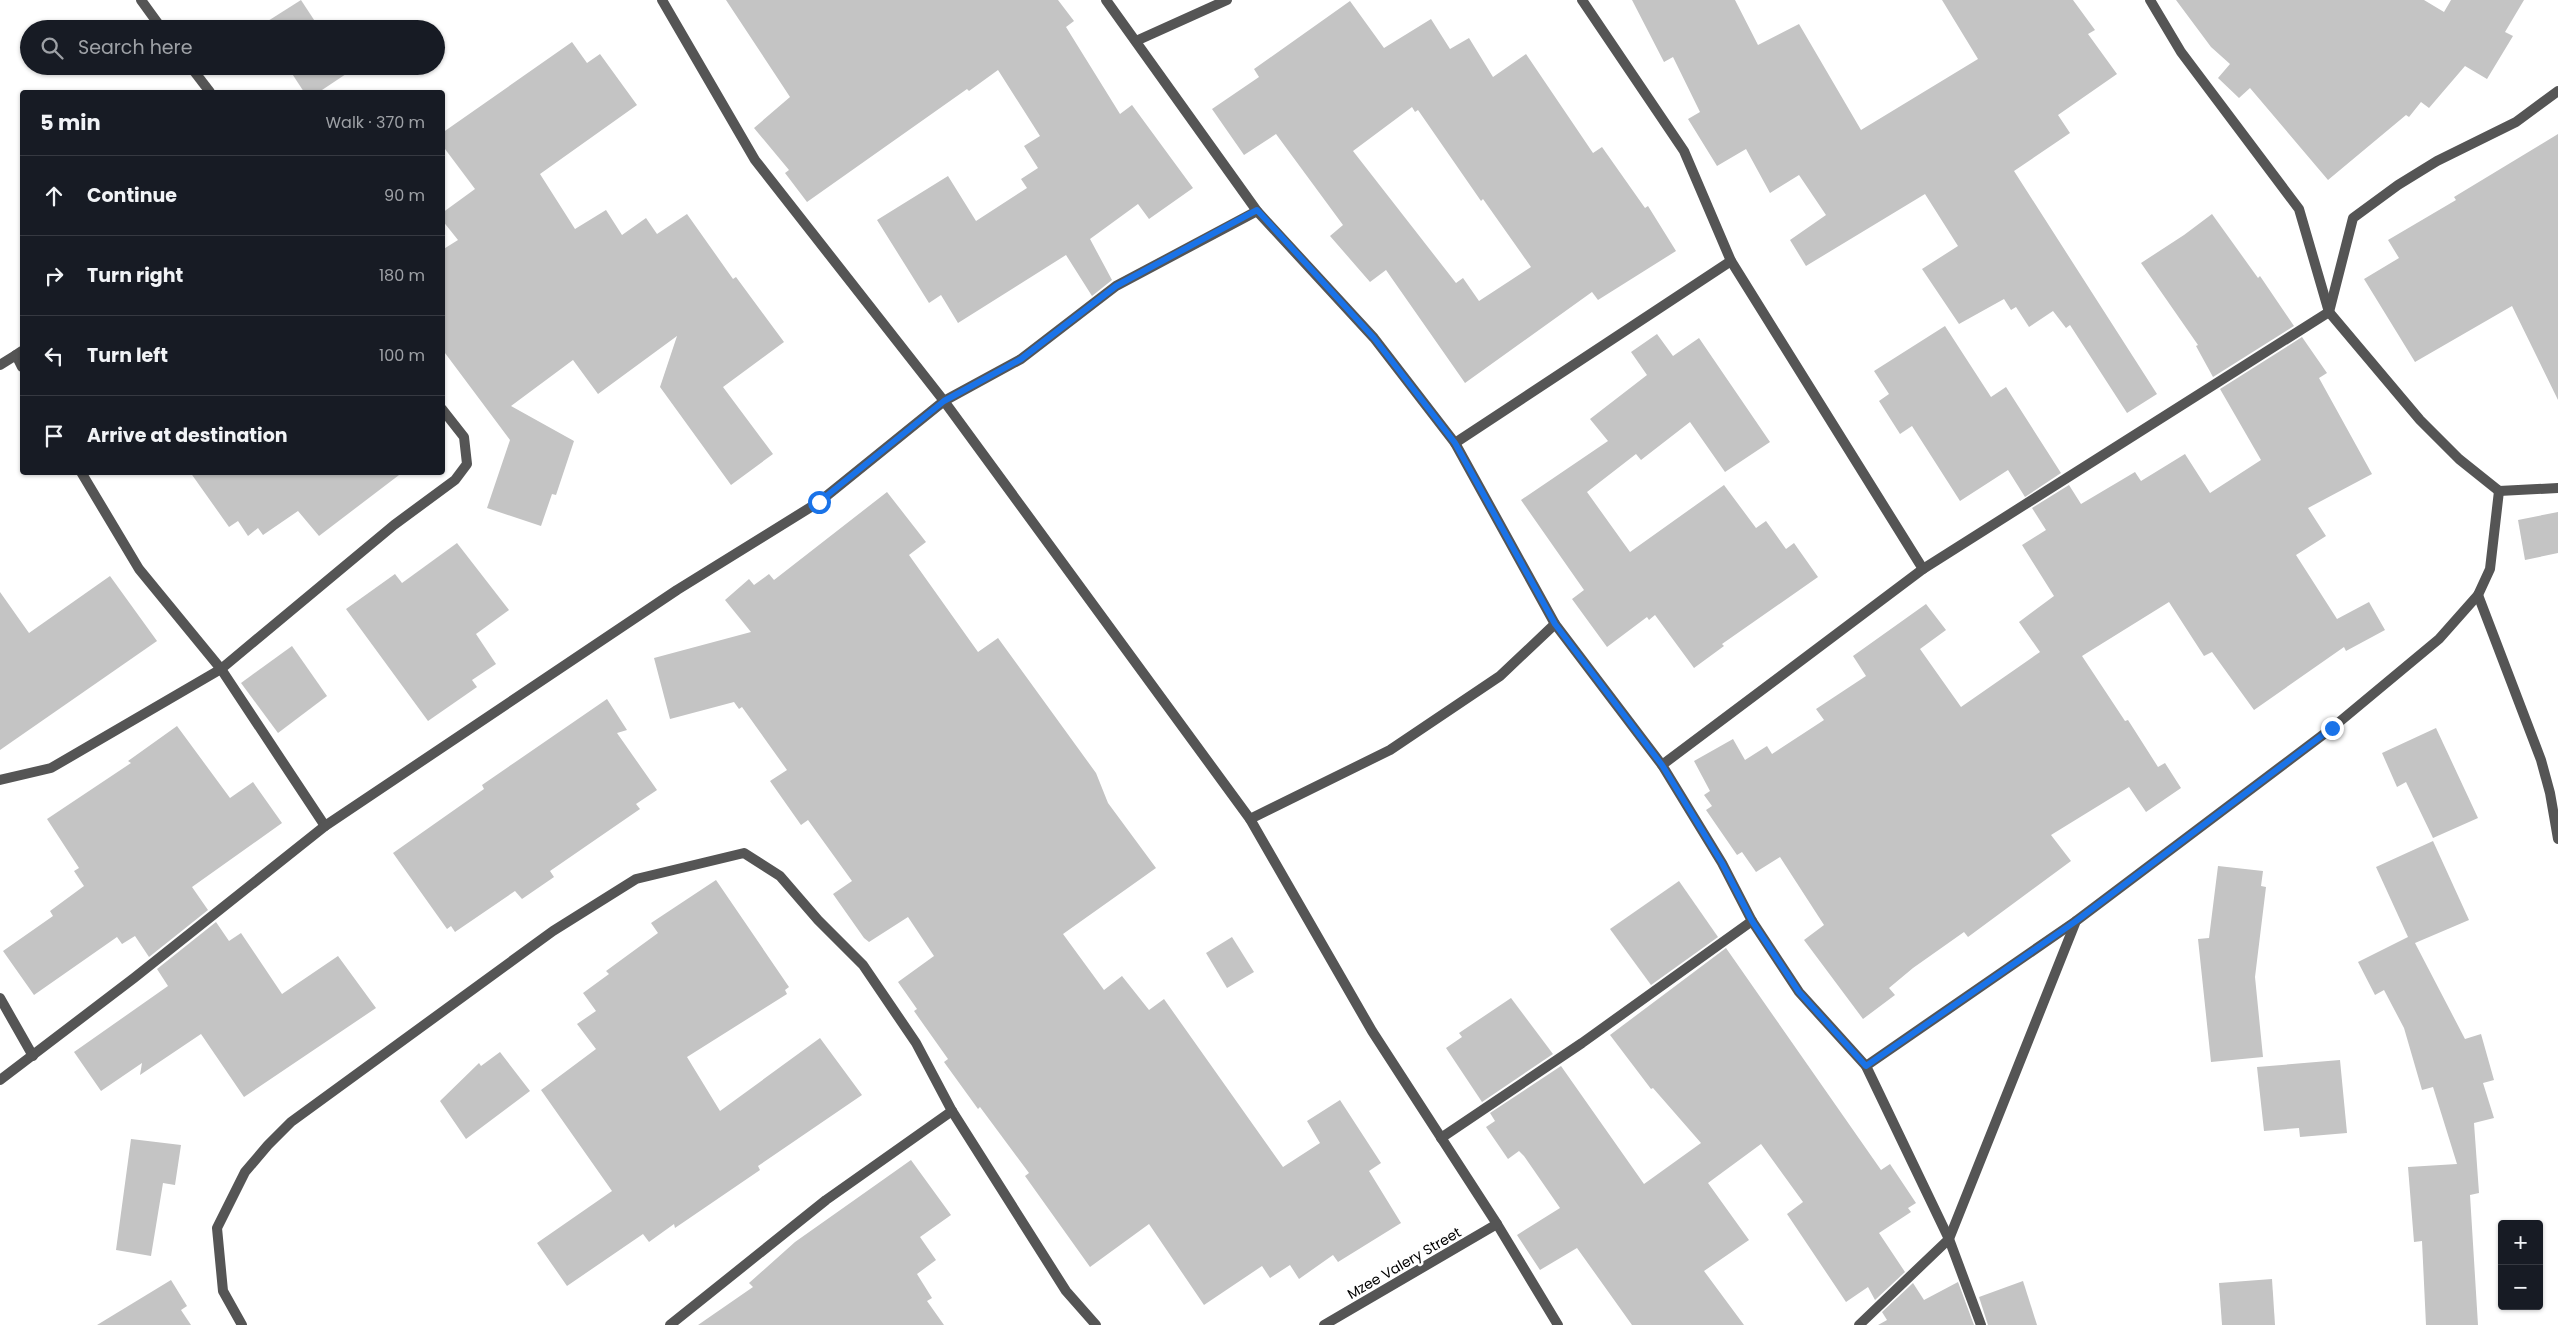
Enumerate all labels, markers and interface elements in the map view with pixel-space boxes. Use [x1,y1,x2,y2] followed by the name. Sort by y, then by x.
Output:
[20,20,445,75] search box
[38,34,66,62] icon: search
[78,34,192,61] text: Search here
[40,108,101,137] text: 5 min
[325,111,425,134] text: Walk · 370 m
[40,182,68,210] icon: ahead
[87,182,177,209] text: Continue
[384,184,425,207] text: 90 m
[40,262,68,290] icon: right
[87,262,183,289] text: Turn right
[379,264,425,287] text: 180 m
[40,342,68,370] icon: left
[87,342,168,369] text: Turn left
[379,344,425,367] text: 100 m
[40,422,68,450] icon: arrive
[87,422,288,449] text: Arrive at destination
[808,491,831,514] route start
[2321,717,2344,740] route end
[2498,1220,2543,1310] map controls
[2498,1220,2543,1265] button: +
[1343,1222,1465,1304] street label: Mzee Valery Street
[2498,1265,2543,1310] button: −

